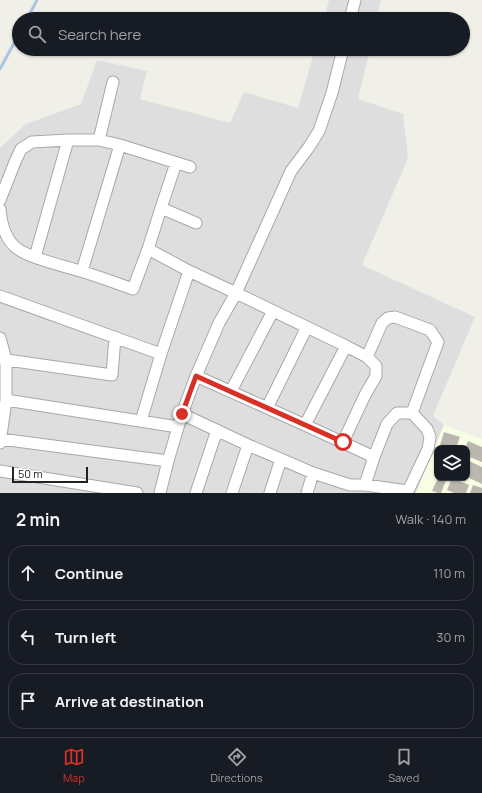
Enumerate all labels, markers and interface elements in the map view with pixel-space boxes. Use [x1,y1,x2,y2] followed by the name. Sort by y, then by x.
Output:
[12,12,470,56] search box
[26,23,48,45] icon: search
[58,24,141,45] text: Search here
[173,405,191,423] route end
[334,433,352,451] route start
[434,445,470,481] map controls
[434,445,470,481] button: layers
[12,465,88,484] scale bar
[18,466,43,481] text: 50 m
[16,508,60,531] text: 2 min
[395,510,466,528] text: Walk · 140 m
[17,562,39,584] icon: ahead
[55,563,123,584] text: Continue
[433,564,465,582] text: 110 m
[17,626,39,648] icon: left
[55,627,117,648] text: Turn left
[436,628,465,646] text: 30 m
[17,690,39,712] icon: arrive
[55,691,204,712] text: Arrive at destination
[63,746,85,785] tab: Map
[210,746,263,785] tab: Directions
[388,746,419,785] tab: Saved

